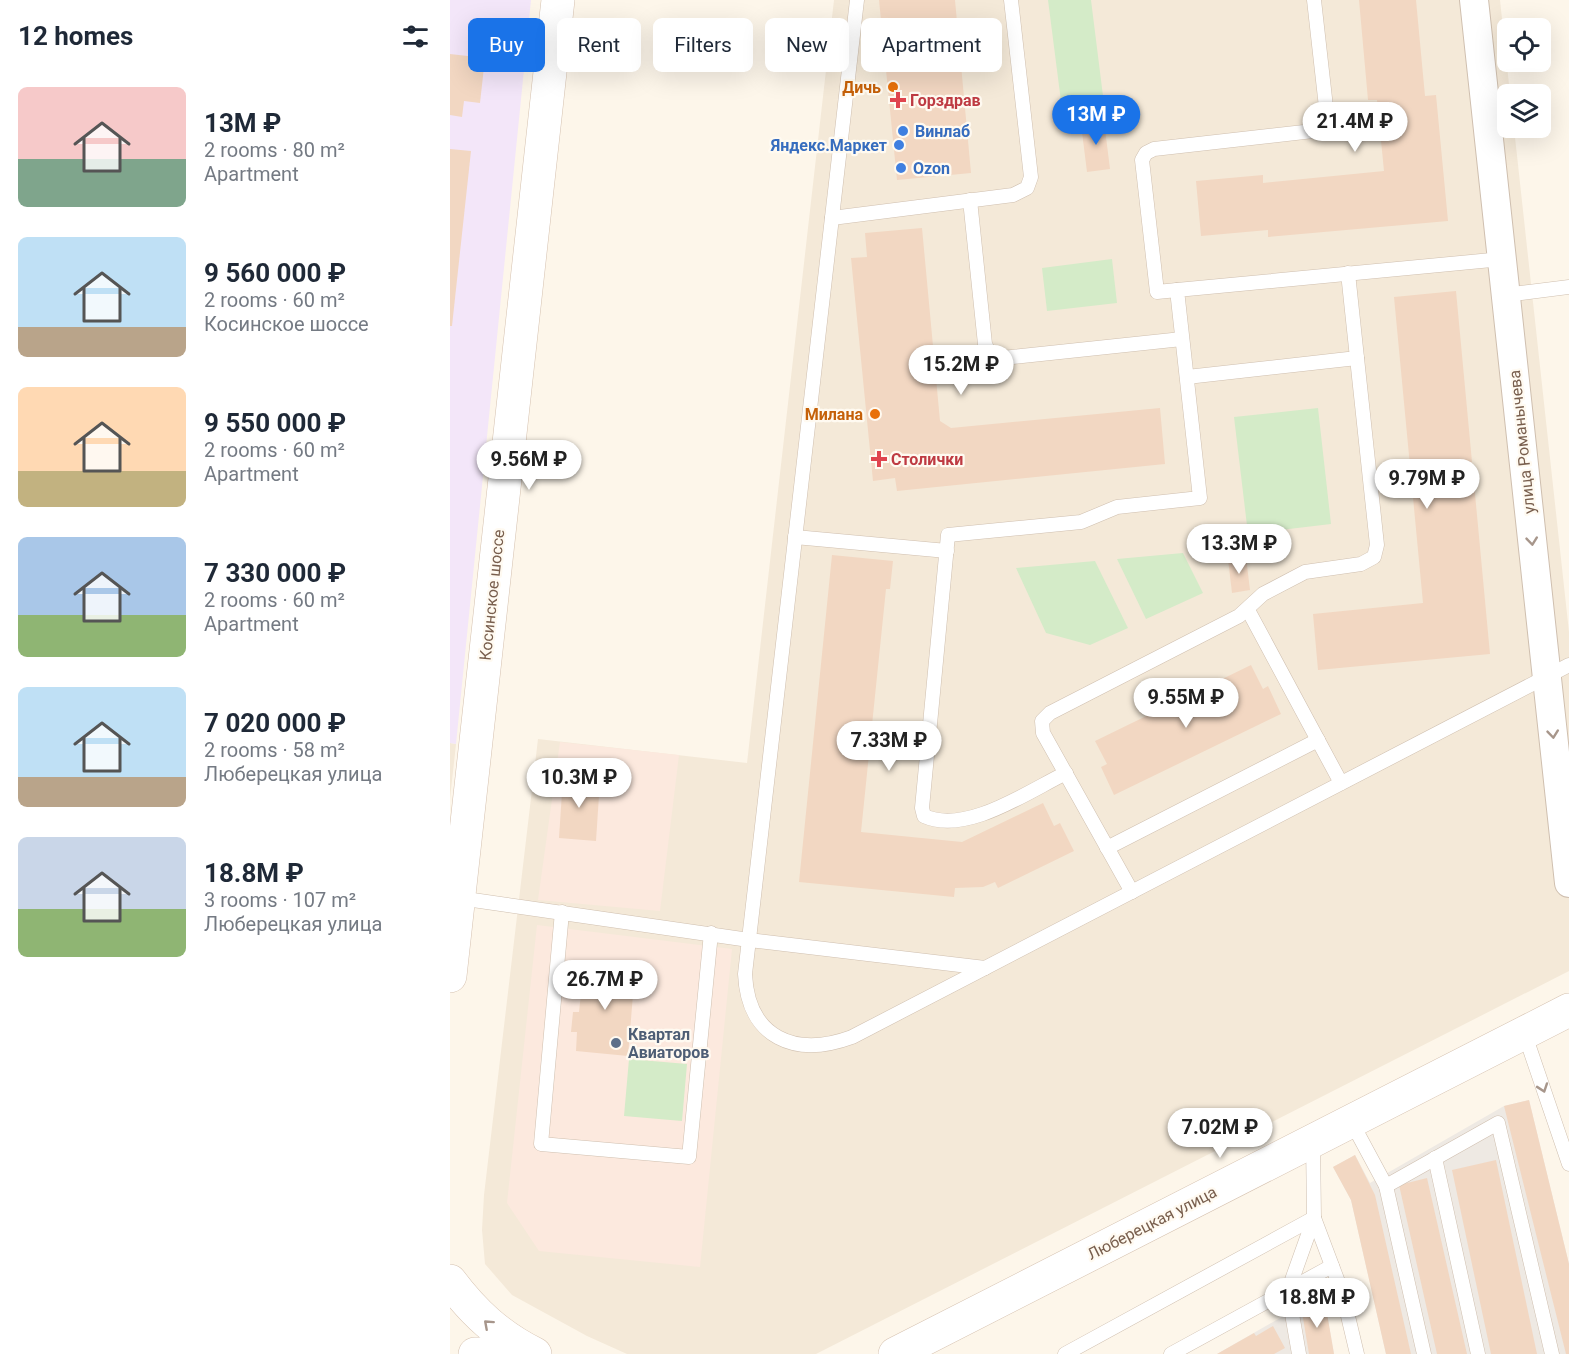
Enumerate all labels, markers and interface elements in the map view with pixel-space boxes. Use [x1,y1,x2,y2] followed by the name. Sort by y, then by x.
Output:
[468,18,545,72] chip: Buy
[557,18,641,72] chip: Rent
[653,18,753,72] chip: Filters
[765,18,849,72] chip: New
[861,18,1002,72] chip: Apartment
[1497,18,1551,138] map controls
[1497,18,1551,72] button: locate
[399,20,432,53] icon: filters
[18,21,133,51] text: 12 homes
[842,78,881,97] place label: Дичь
[886,80,900,94] marker: Дичь
[1497,84,1551,138] button: layers
[910,91,980,110] place label: Горздрав
[891,93,905,107] marker: Горздрав
[1054,95,1138,146] pin: 13M ₽
[1066,102,1126,126] text: 13M ₽
[1300,102,1410,153] pin: 21.4M ₽
[204,108,281,138] text: 13M ₽
[1317,109,1393,133] text: 21.4M ₽
[66,111,138,183] icon: home
[915,122,970,141] place label: Винлаб
[896,124,910,138] marker: Винлаб
[770,136,887,155] place label: Яндекс.Маркет
[204,138,345,162] text: 2 rooms · 80 m²
[892,138,906,152] marker: Яндекс.Маркет
[913,159,950,178] place label: Ozon
[894,161,908,175] marker: Ozon
[204,162,299,186] text: Apartment
[204,258,346,288] text: 9 560 000 ₽
[66,261,138,333] icon: home
[204,288,345,312] text: 2 rooms · 60 m²
[204,312,369,336] text: Косинское шоссе
[906,345,1016,396] pin: 15.2M ₽
[923,352,999,376] text: 15.2M ₽
[1505,369,1539,515] street label: улица Романычева
[805,405,863,424] place label: Милана
[868,407,882,421] marker: Милана
[204,408,346,438] text: 9 550 000 ₽
[66,411,138,483] icon: home
[204,438,345,462] text: 2 rooms · 60 m²
[474,440,584,491] pin: 9.56M ₽
[491,447,567,471] text: 9.56M ₽
[891,450,963,469] place label: Столички
[872,452,886,466] marker: Столички
[1372,459,1482,510] pin: 9.79M ₽
[204,462,299,486] text: Apartment
[1389,466,1465,490] text: 9.79M ₽
[1184,524,1294,575] pin: 13.3M ₽
[476,528,508,662] street label: Косинское шоссе
[1201,531,1277,555] text: 13.3M ₽
[1525,536,1538,546] one-way arrow
[204,558,346,588] text: 7 330 000 ₽
[66,561,138,633] icon: home
[204,588,345,612] text: 2 rooms · 60 m²
[204,612,299,636] text: Apartment
[1131,678,1241,729] pin: 9.55M ₽
[1148,685,1224,709] text: 9.55M ₽
[204,708,346,738] text: 7 020 000 ₽
[66,711,138,783] icon: home
[834,721,944,772] pin: 7.33M ₽
[851,728,927,752] text: 7.33M ₽
[1546,730,1559,739] one-way arrow
[204,738,345,762] text: 2 rooms · 58 m²
[524,758,634,809] pin: 10.3M ₽
[204,762,382,786] text: Люберецкая улица
[541,765,617,789] text: 10.3M ₽
[204,858,304,888] text: 18.8M ₽
[66,861,138,933] icon: home
[204,888,356,912] text: 3 rooms · 107 m²
[204,912,382,936] text: Люберецкая улица
[550,960,660,1011] pin: 26.7M ₽
[567,967,643,991] text: 26.7M ₽
[628,1025,709,1062] place label: Квартал Авиаторов
[609,1036,623,1050] marker: Квартал Авиаторов
[1536,1082,1548,1093] one-way arrow
[1165,1108,1275,1159] pin: 7.02M ₽
[1182,1115,1258,1139] text: 7.02M ₽
[1084,1182,1220,1264] street label: Люберецкая улица
[1262,1278,1372,1329] pin: 18.8M ₽
[1279,1285,1355,1309] text: 18.8M ₽
[484,1320,494,1331] one-way arrow

